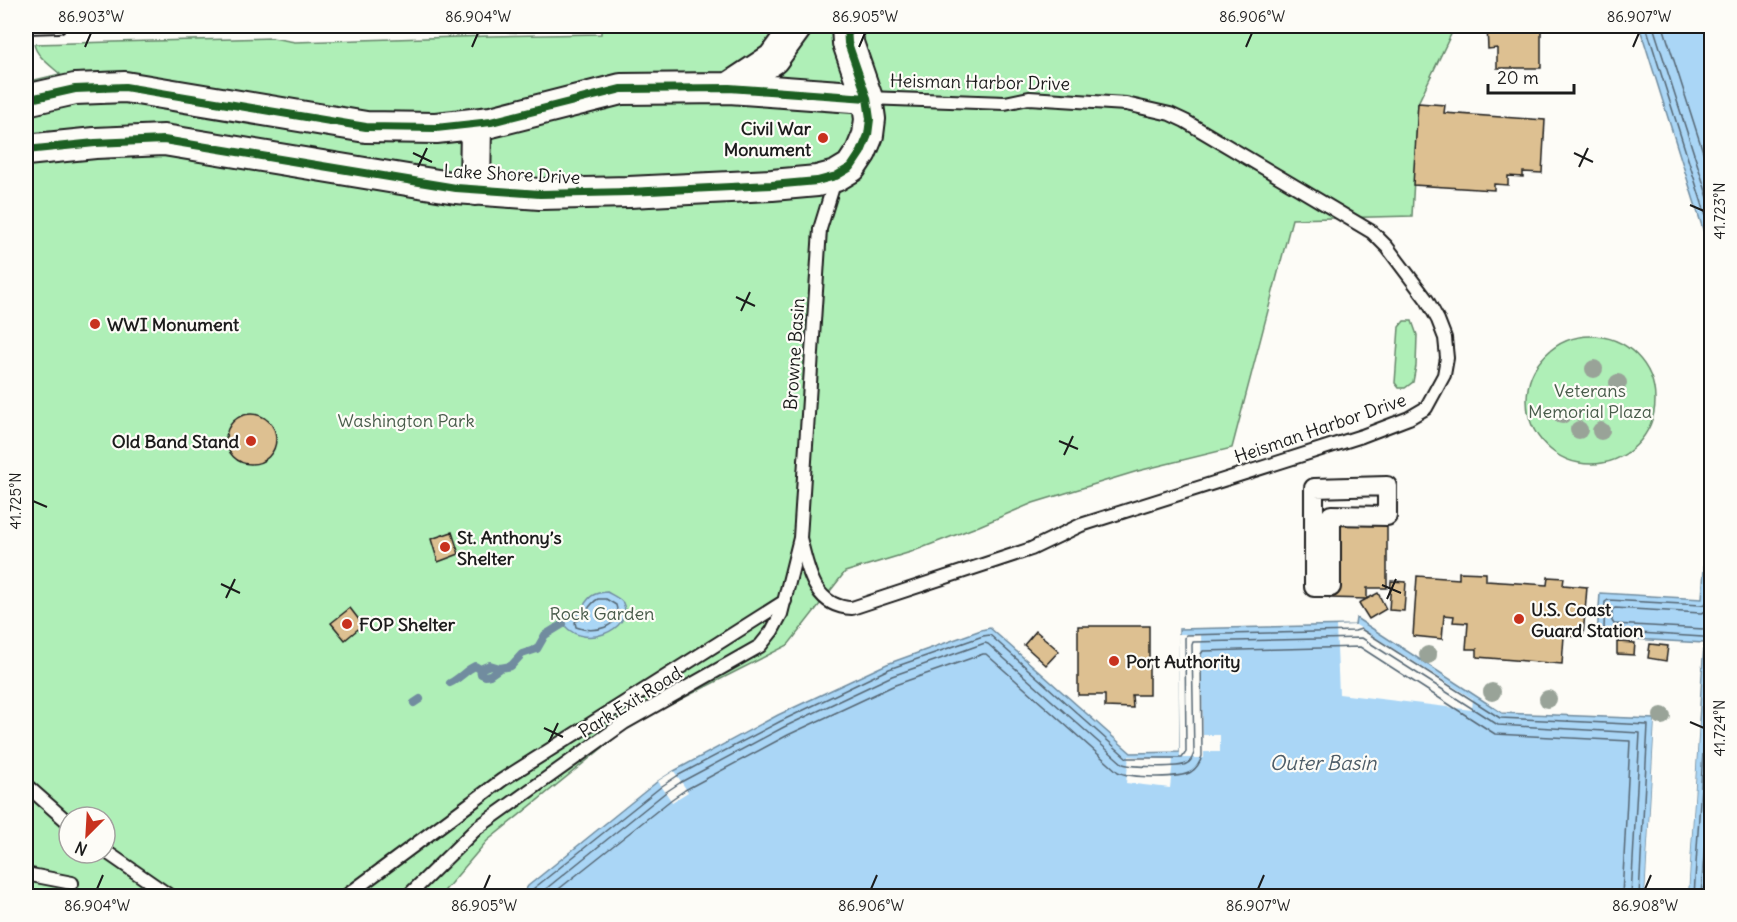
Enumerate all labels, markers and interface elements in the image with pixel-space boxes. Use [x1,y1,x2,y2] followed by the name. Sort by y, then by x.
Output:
[58,7,124,26] text: 86.903°W
[445,7,511,26] text: 86.904°W
[832,7,898,26] text: 86.905°W
[1219,7,1285,26] text: 86.906°W
[1607,7,1672,26] text: 86.907°W
[1488,57,1574,95] scale bar
[1497,66,1539,89] text: 20 m
[890,69,1070,95] street label: Heisman Harbor Drive
[724,117,812,161] place label: Civil War Monument
[816,131,830,145] marker: Civil War Monument
[443,159,581,189] street label: Lake Shore Drive
[1710,182,1729,240] text: 41.723°N
[779,297,809,411] street label: Browne Basin
[107,313,240,336] place label: WWI Monument
[88,317,102,331] marker: WWI Monument
[1528,379,1652,423] park label: Veterans Memorial Plaza
[1231,388,1409,468] street label: Heisman Harbor Drive
[337,409,475,432] park label: Washington Park
[112,430,239,453] place label: Old Band Stand
[244,434,258,448] marker: Old Band Stand
[6,472,25,530] text: 41.725°N
[457,526,562,570] place label: St. Anthony’s Shelter
[438,540,452,554] marker: St. Anthony’s Shelter
[1531,598,1644,642] place label: U.S. Coast Guard Station
[549,602,655,625] park label: Rock Garden
[1512,612,1526,626] marker: U.S. Coast Guard Station
[359,613,456,636] place label: FOP Shelter
[340,617,354,631] marker: FOP Shelter
[1126,650,1241,673] place label: Port Authority
[1107,654,1121,668] marker: Port Authority
[574,661,686,743] street label: Park Exit Road
[1710,700,1729,756] text: 41.724°N
[1269,750,1377,775] water label: Outer Basin
[57,805,117,865] north arrow
[72,837,90,860] text: N
[64,896,130,915] text: 86.904°W
[451,896,517,915] text: 86.905°W
[838,896,904,915] text: 86.906°W
[1226,896,1291,915] text: 86.907°W
[1612,896,1678,915] text: 86.908°W

